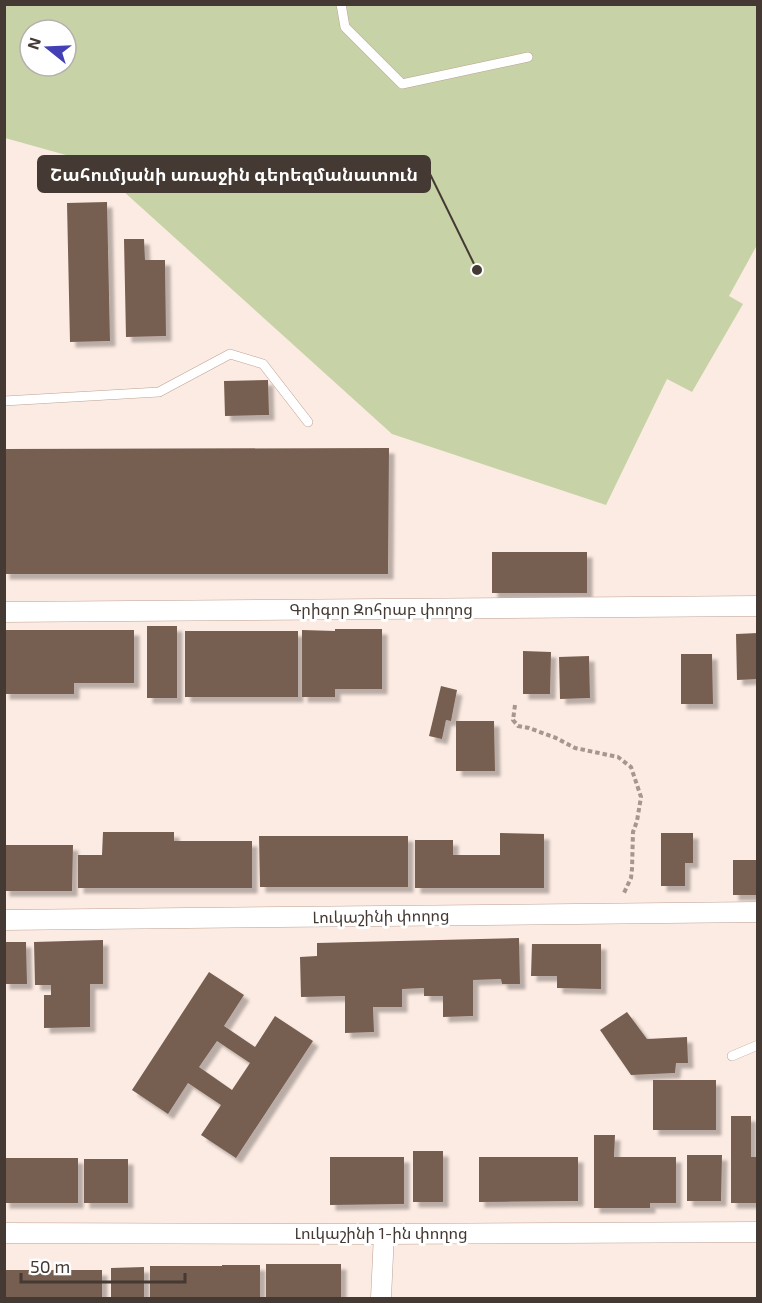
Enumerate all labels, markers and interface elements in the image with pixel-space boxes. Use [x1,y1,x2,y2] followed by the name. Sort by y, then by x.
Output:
[18,18,78,78] north arrow
[22,35,44,52] text: N
[38,156,430,192] callout: Շահումյանի առաջին գերեզմանատուն
[50,163,418,185] text: Շահումյանի առաջին գերեզմանատուն
[289,599,473,619] street label: Գրիգոր Զոհրաբ փողոց
[312,905,450,927] street label: Լուկաշինի փողոց
[294,1223,468,1243] street label: Լուկաշինի 1-ին փողոց
[21,1246,184,1284] scale bar
[30,1255,70,1277] text: 50 m

